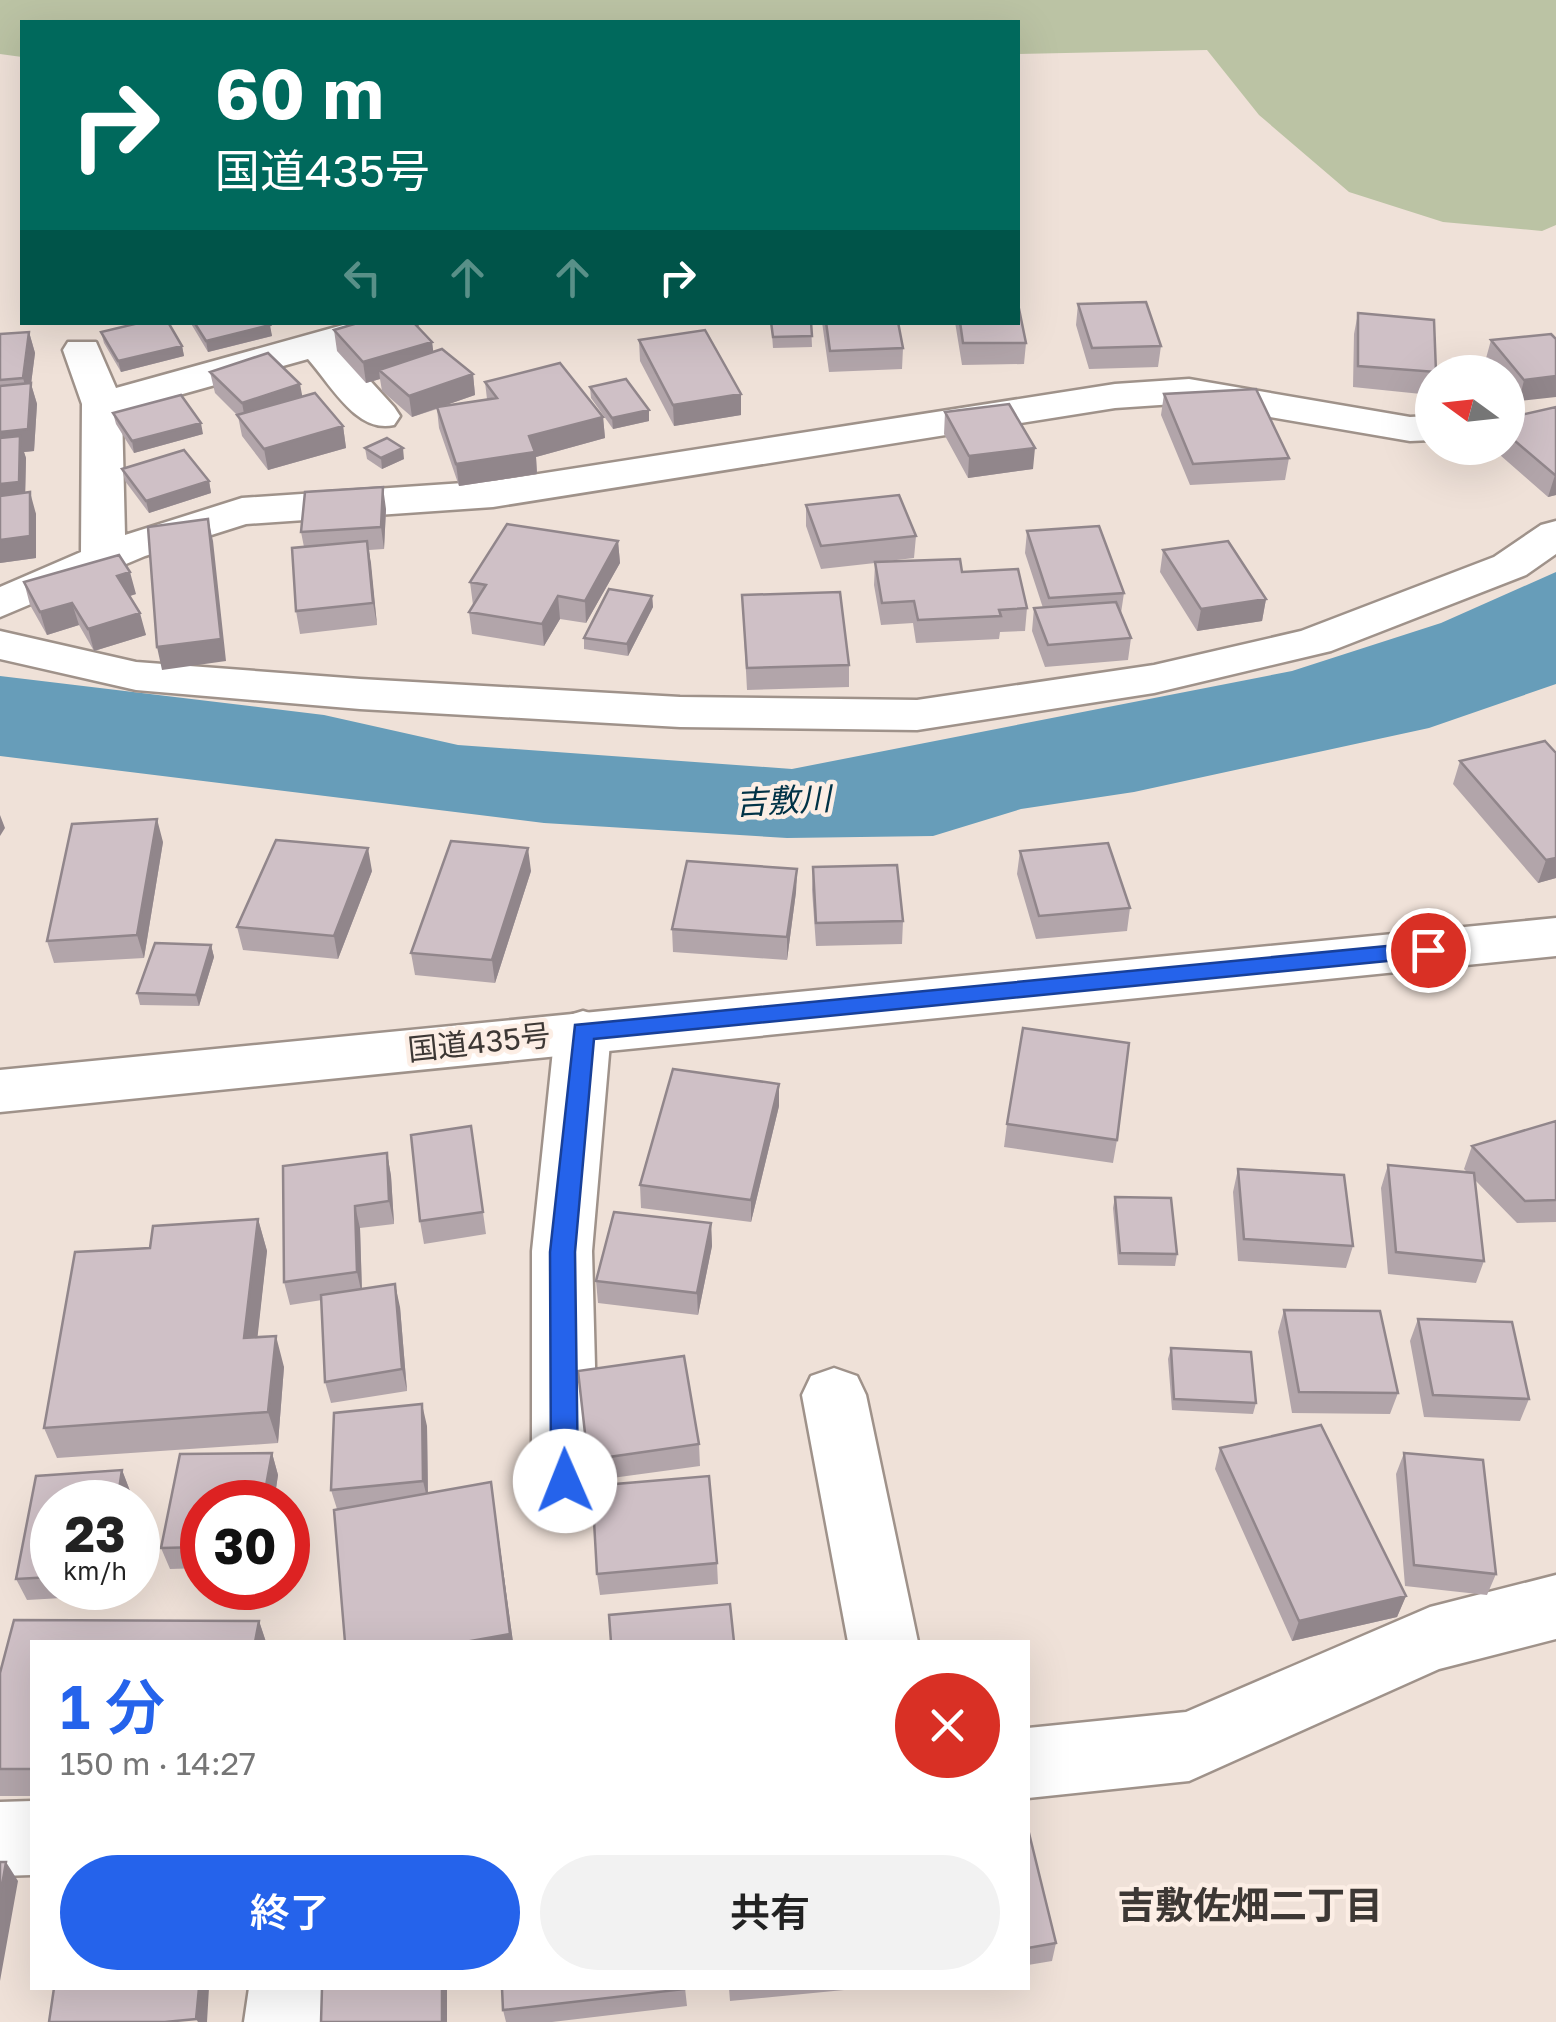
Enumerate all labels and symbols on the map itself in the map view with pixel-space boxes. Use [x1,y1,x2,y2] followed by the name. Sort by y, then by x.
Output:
[1415,355,1525,465] north arrow
[734,778,835,821] water label: 吉敷川
[1386,908,1471,993] pin
[406,1017,552,1067] street label: 国道435号
[513,1429,617,1533] position arrow
[180,1480,310,1610] speed limit sign: 30
[1117,1882,1383,1927] district label: 吉敷佐畑二丁目

